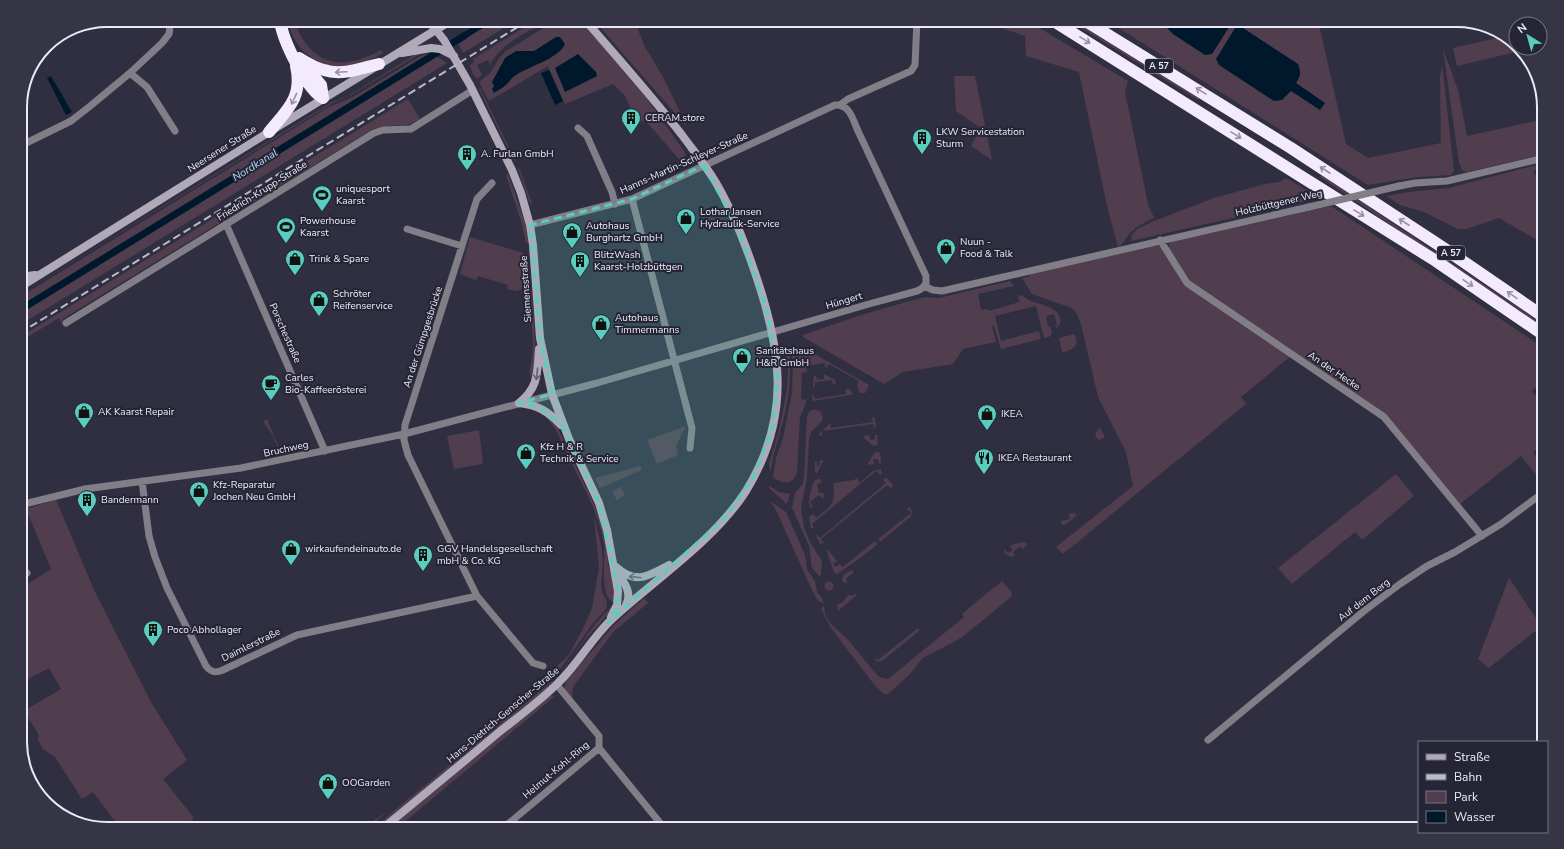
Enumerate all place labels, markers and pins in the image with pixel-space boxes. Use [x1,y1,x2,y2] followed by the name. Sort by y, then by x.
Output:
[620,107,642,135] building icon: CERAM.store
[645,111,705,125] place label: CERAM.store
[936,125,1024,151] place label: LKW Servicestation Sturm
[911,127,933,155] building icon: LKW Servicestation Sturm
[456,143,478,171] building icon: A. Furlan GmbH
[481,147,554,161] place label: A. Furlan GmbH
[336,182,390,208] place label: uniquesport Kaarst
[311,184,333,212] sports icon: uniquesport Kaarst
[700,205,780,231] place label: Lothar Jansen Hydraulik-Service
[675,207,697,235] shop icon: Lothar Jansen Hydraulik-Service
[300,214,356,240] place label: Powerhouse Kaarst
[275,216,297,244] sports icon: Powerhouse Kaarst
[586,219,663,245] place label: Autohaus Burghartz GmbH
[561,221,583,249] shop icon: Autohaus Burghartz GmbH
[960,235,1014,261] place label: Nuun - Food & Talk
[935,237,957,265] shop icon: Nuun - Food & Talk
[284,248,306,276] shop icon: Trink & Spare
[594,248,683,274] place label: BlitzWash Kaarst-Holzbüttgen
[569,250,591,278] building icon: BlitzWash Kaarst-Holzbüttgen
[309,252,369,266] place label: Trink & Spare
[333,287,393,313] place label: Schröter Reifenservice
[308,289,330,317] shop icon: Schröter Reifenservice
[615,311,680,337] place label: Autohaus Timmermanns
[590,313,612,341] shop icon: Autohaus Timmermanns
[756,344,814,370] place label: Sanitätshaus H&R GmbH
[731,346,753,374] shop icon: Sanitätshaus H&R GmbH
[285,371,366,397] place label: Carles Bio-Kaffeerösterei
[260,373,282,401] cafe icon: Carles Bio-Kaffeerösterei
[73,401,95,429] shop icon: AK Kaarst Repair
[976,403,998,431] shop icon: IKEA
[98,405,175,419] place label: AK Kaarst Repair
[1001,407,1023,421] place label: IKEA
[540,440,619,466] place label: Kfz H & R Technik & Service
[515,442,537,470] shop icon: Kfz H & R Technik & Service
[973,447,995,475] restaurant icon: IKEA Restaurant
[998,451,1072,465] place label: IKEA Restaurant
[212,478,296,504] place label: Kfz-Reparatur Jochen Neu GmbH
[188,480,210,508] shop icon: Kfz-Reparatur Jochen Neu GmbH
[76,489,98,517] building icon: Bandermann
[101,493,159,507] place label: Bandermann
[280,538,302,566] shop icon: wirkaufendeinauto.de
[305,542,401,556] place label: wirkaufendeinauto.de
[437,542,553,568] place label: GGV Handelsgesellschaft mbH & Co. KG
[412,544,434,572] building icon: GGV Handelsgesellschaft mbH & Co. KG
[142,619,164,647] building icon: Poco Abhollager
[167,623,242,637] place label: Poco Abhollager
[317,772,339,800] shop icon: OOGarden
[342,776,390,790] place label: OOGarden

